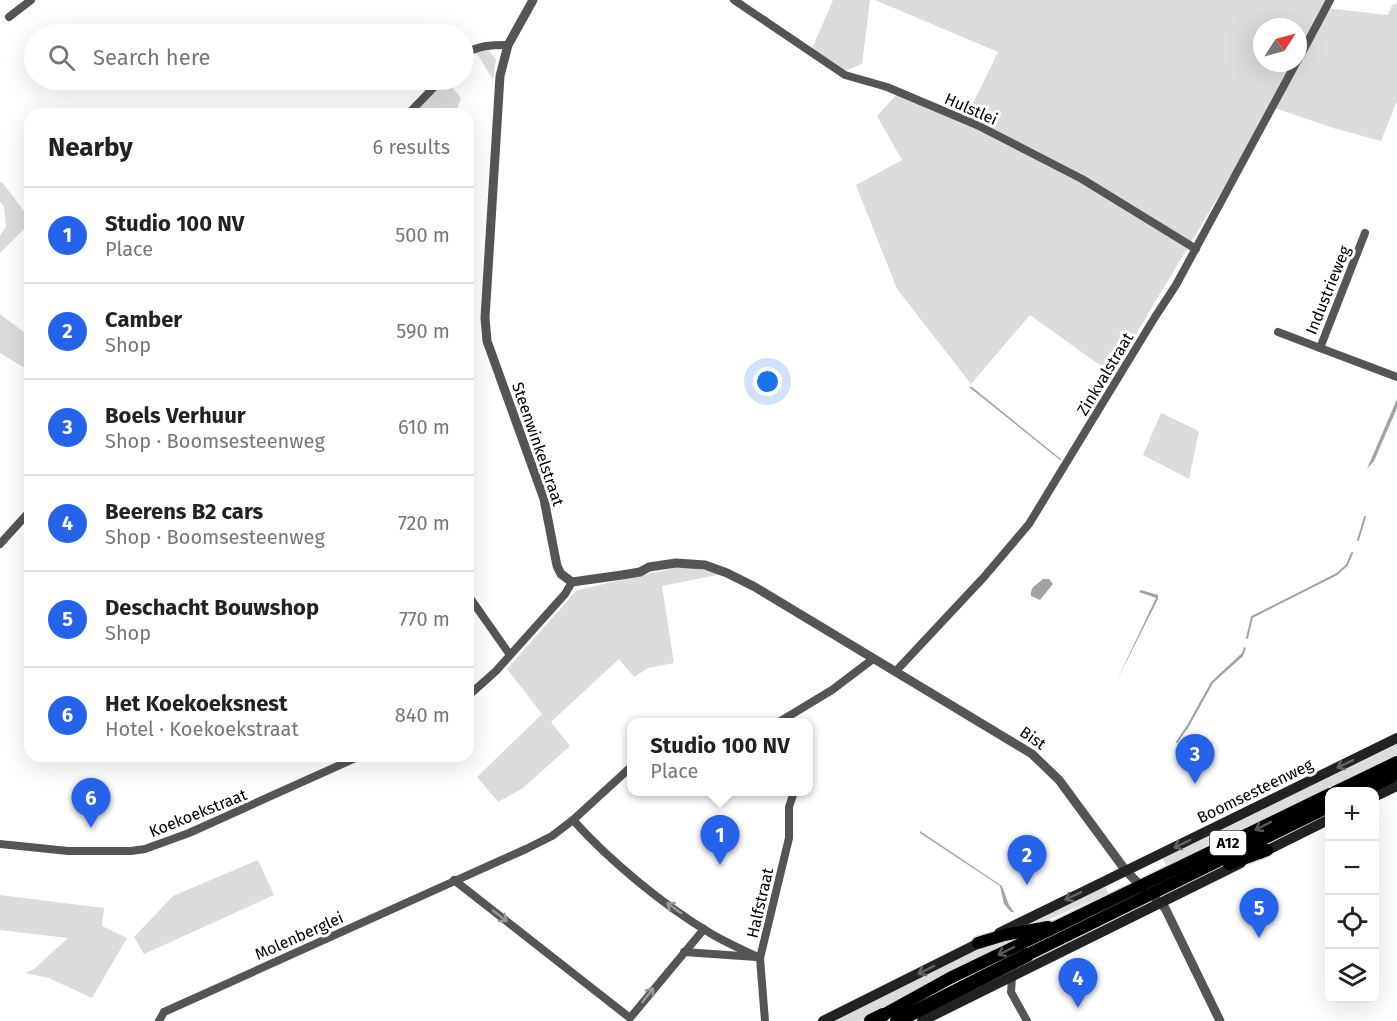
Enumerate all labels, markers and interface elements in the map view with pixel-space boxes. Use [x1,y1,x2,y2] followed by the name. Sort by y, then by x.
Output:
[1253,18,1307,72] north arrow
[24,24,474,90] search box
[45,41,78,74] icon: search
[93,44,211,71] text: Search here
[942,89,1000,129] street label: Hulstlei
[48,132,133,163] text: Nearby
[373,135,450,159] text: 6 results
[105,210,244,237] text: Studio 100 NV
[63,223,72,247] text: 1
[395,223,450,247] text: 500 m
[105,237,153,261] text: Place
[1302,242,1355,337] street label: Industrieweg
[105,306,182,333] text: Camber
[62,319,73,343] text: 2
[396,319,450,343] text: 590 m
[1073,329,1137,419] street label: Zinkvalstraat
[105,333,151,357] text: Shop
[753,367,782,396] your location
[508,380,568,509] street label: Steenwinkelstraat
[105,402,246,429] text: Boels Verhuur
[62,415,73,439] text: 3
[398,415,450,439] text: 610 m
[105,429,325,453] text: Shop · Boomsesteenweg
[105,498,263,525] text: Beerens B2 cars
[62,511,73,535] text: 4
[398,511,450,535] text: 720 m
[105,525,325,549] text: Shop · Boomsesteenweg
[105,594,319,621] text: Deschacht Bouwshop
[62,607,73,631] text: 5
[399,607,450,631] text: 770 m
[105,621,151,645] text: Shop
[105,690,288,717] text: Het Koekoeksnest
[62,703,73,727] text: 6
[395,703,450,727] text: 840 m
[105,717,299,741] text: Hotel · Koekoekstraat
[627,718,813,796] popup
[1016,722,1050,754] street label: Bist
[650,732,790,759] text: Studio 100 NV
[1176,734,1214,784] pin: 3
[1194,754,1317,827] street label: Boomsesteenweg
[1336,758,1354,770] one-way arrow
[650,759,698,783] text: Place
[72,778,110,828] pin: 6
[146,785,250,841] street label: Koekoekstraat
[1325,787,1379,1003] map controls
[1325,787,1379,841] button: +
[700,816,740,865] pin: 1
[1255,821,1273,832] one-way arrow
[1210,831,1246,855] road number: A12
[1008,836,1046,885] pin: 2
[1174,838,1192,850] one-way arrow
[1325,841,1379,895] button: −
[743,866,777,940] street label: Halfstraat
[1240,888,1278,938] pin: 5
[1065,891,1083,903] one-way arrow
[1325,895,1379,949] button: locate
[666,902,682,914] one-way arrow
[252,908,346,964] street label: Molenberglei
[492,910,508,923] one-way arrow
[997,946,1015,958] one-way arrow
[1325,949,1379,1003] button: layers
[1058,958,1098,1008] pin: 4
[917,964,935,976] one-way arrow
[642,987,655,1003] one-way arrow

